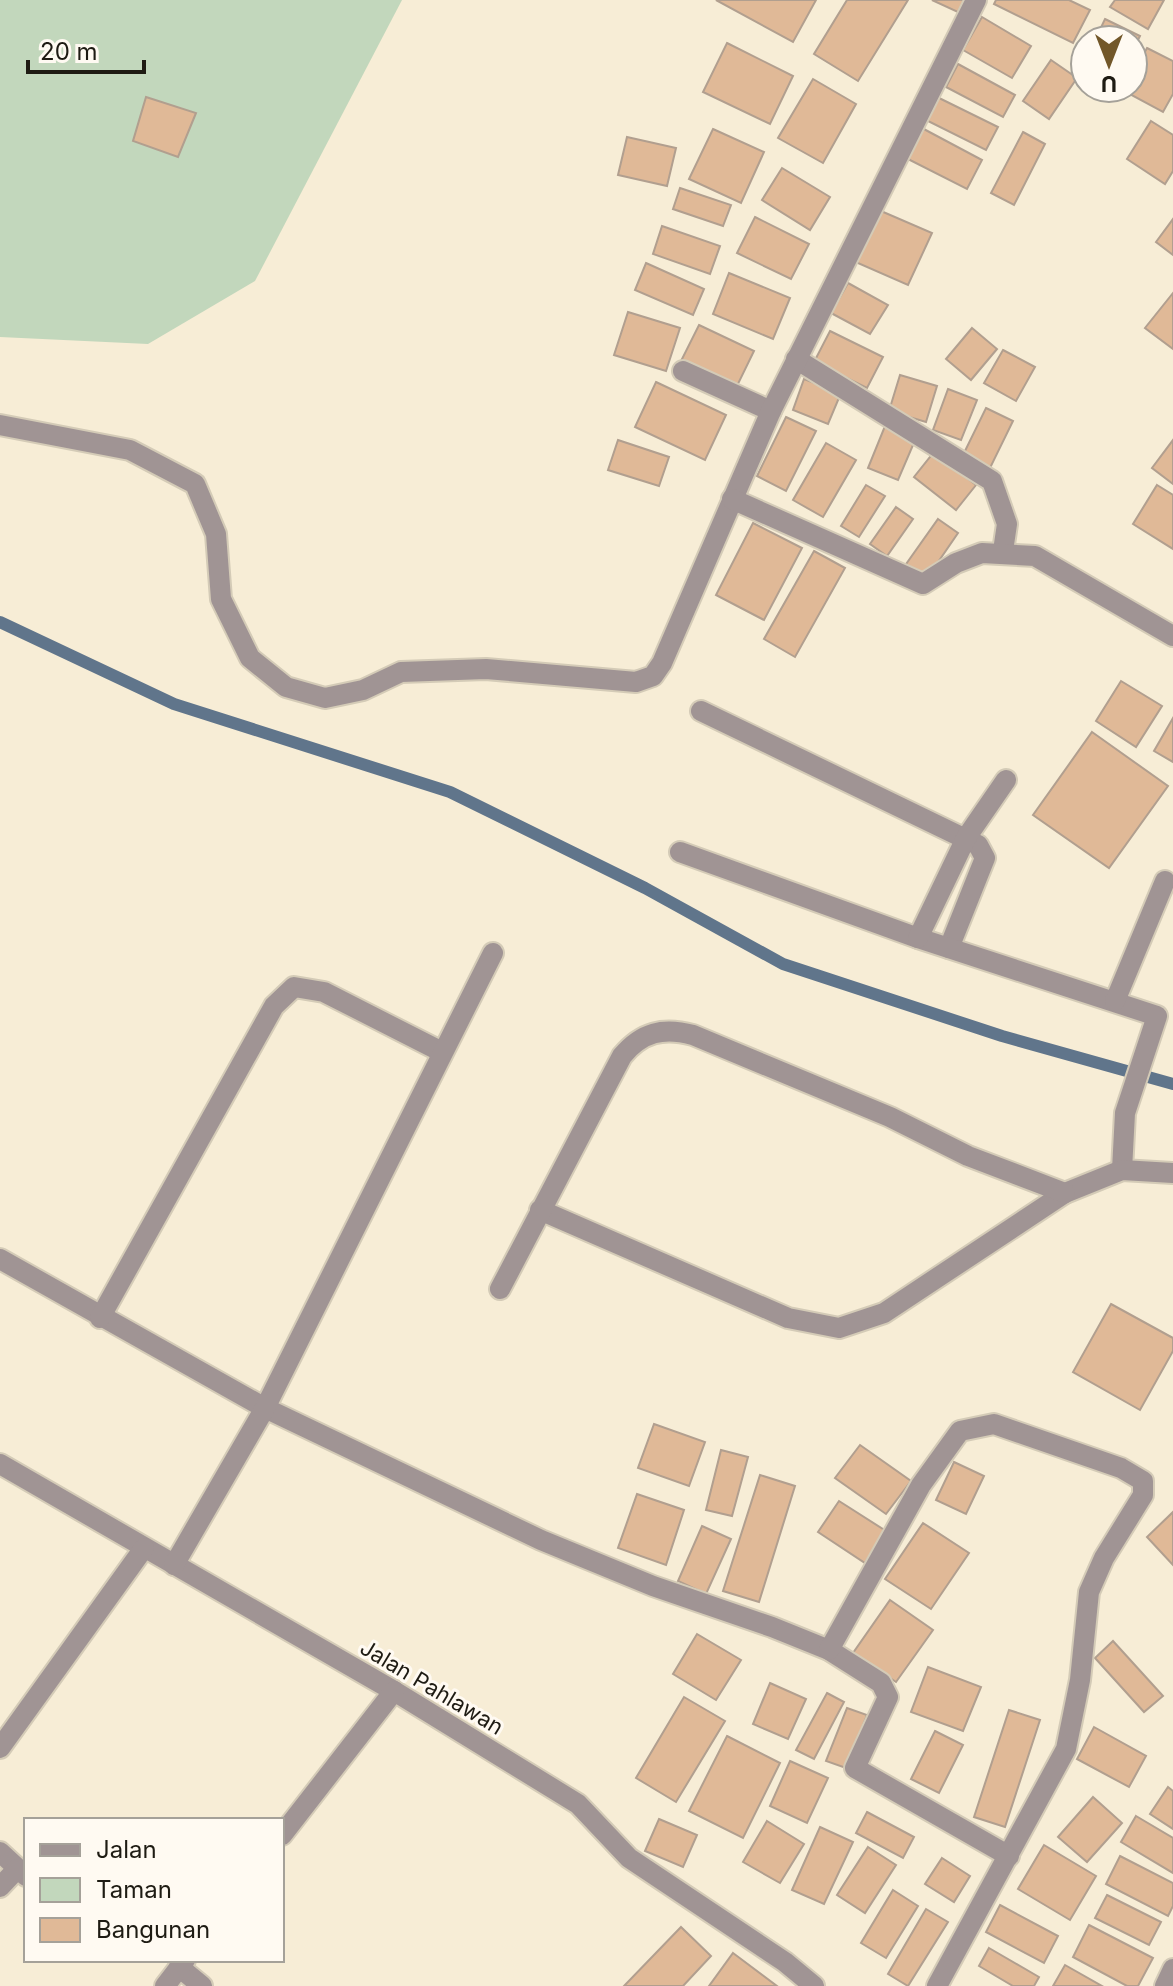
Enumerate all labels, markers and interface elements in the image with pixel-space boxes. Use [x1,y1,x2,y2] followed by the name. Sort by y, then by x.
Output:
[28,24,144,74] scale bar
[1069,24,1149,104] north arrow
[40,37,98,66] text: 20 m
[1101,71,1117,97] text: U
[356,1634,508,1740] street label: Jalan Pahlawan
[24,1818,284,1962] legend
[96,1835,157,1864] text: Jalan
[96,1875,172,1904] text: Taman
[96,1915,210,1944] text: Bangunan

